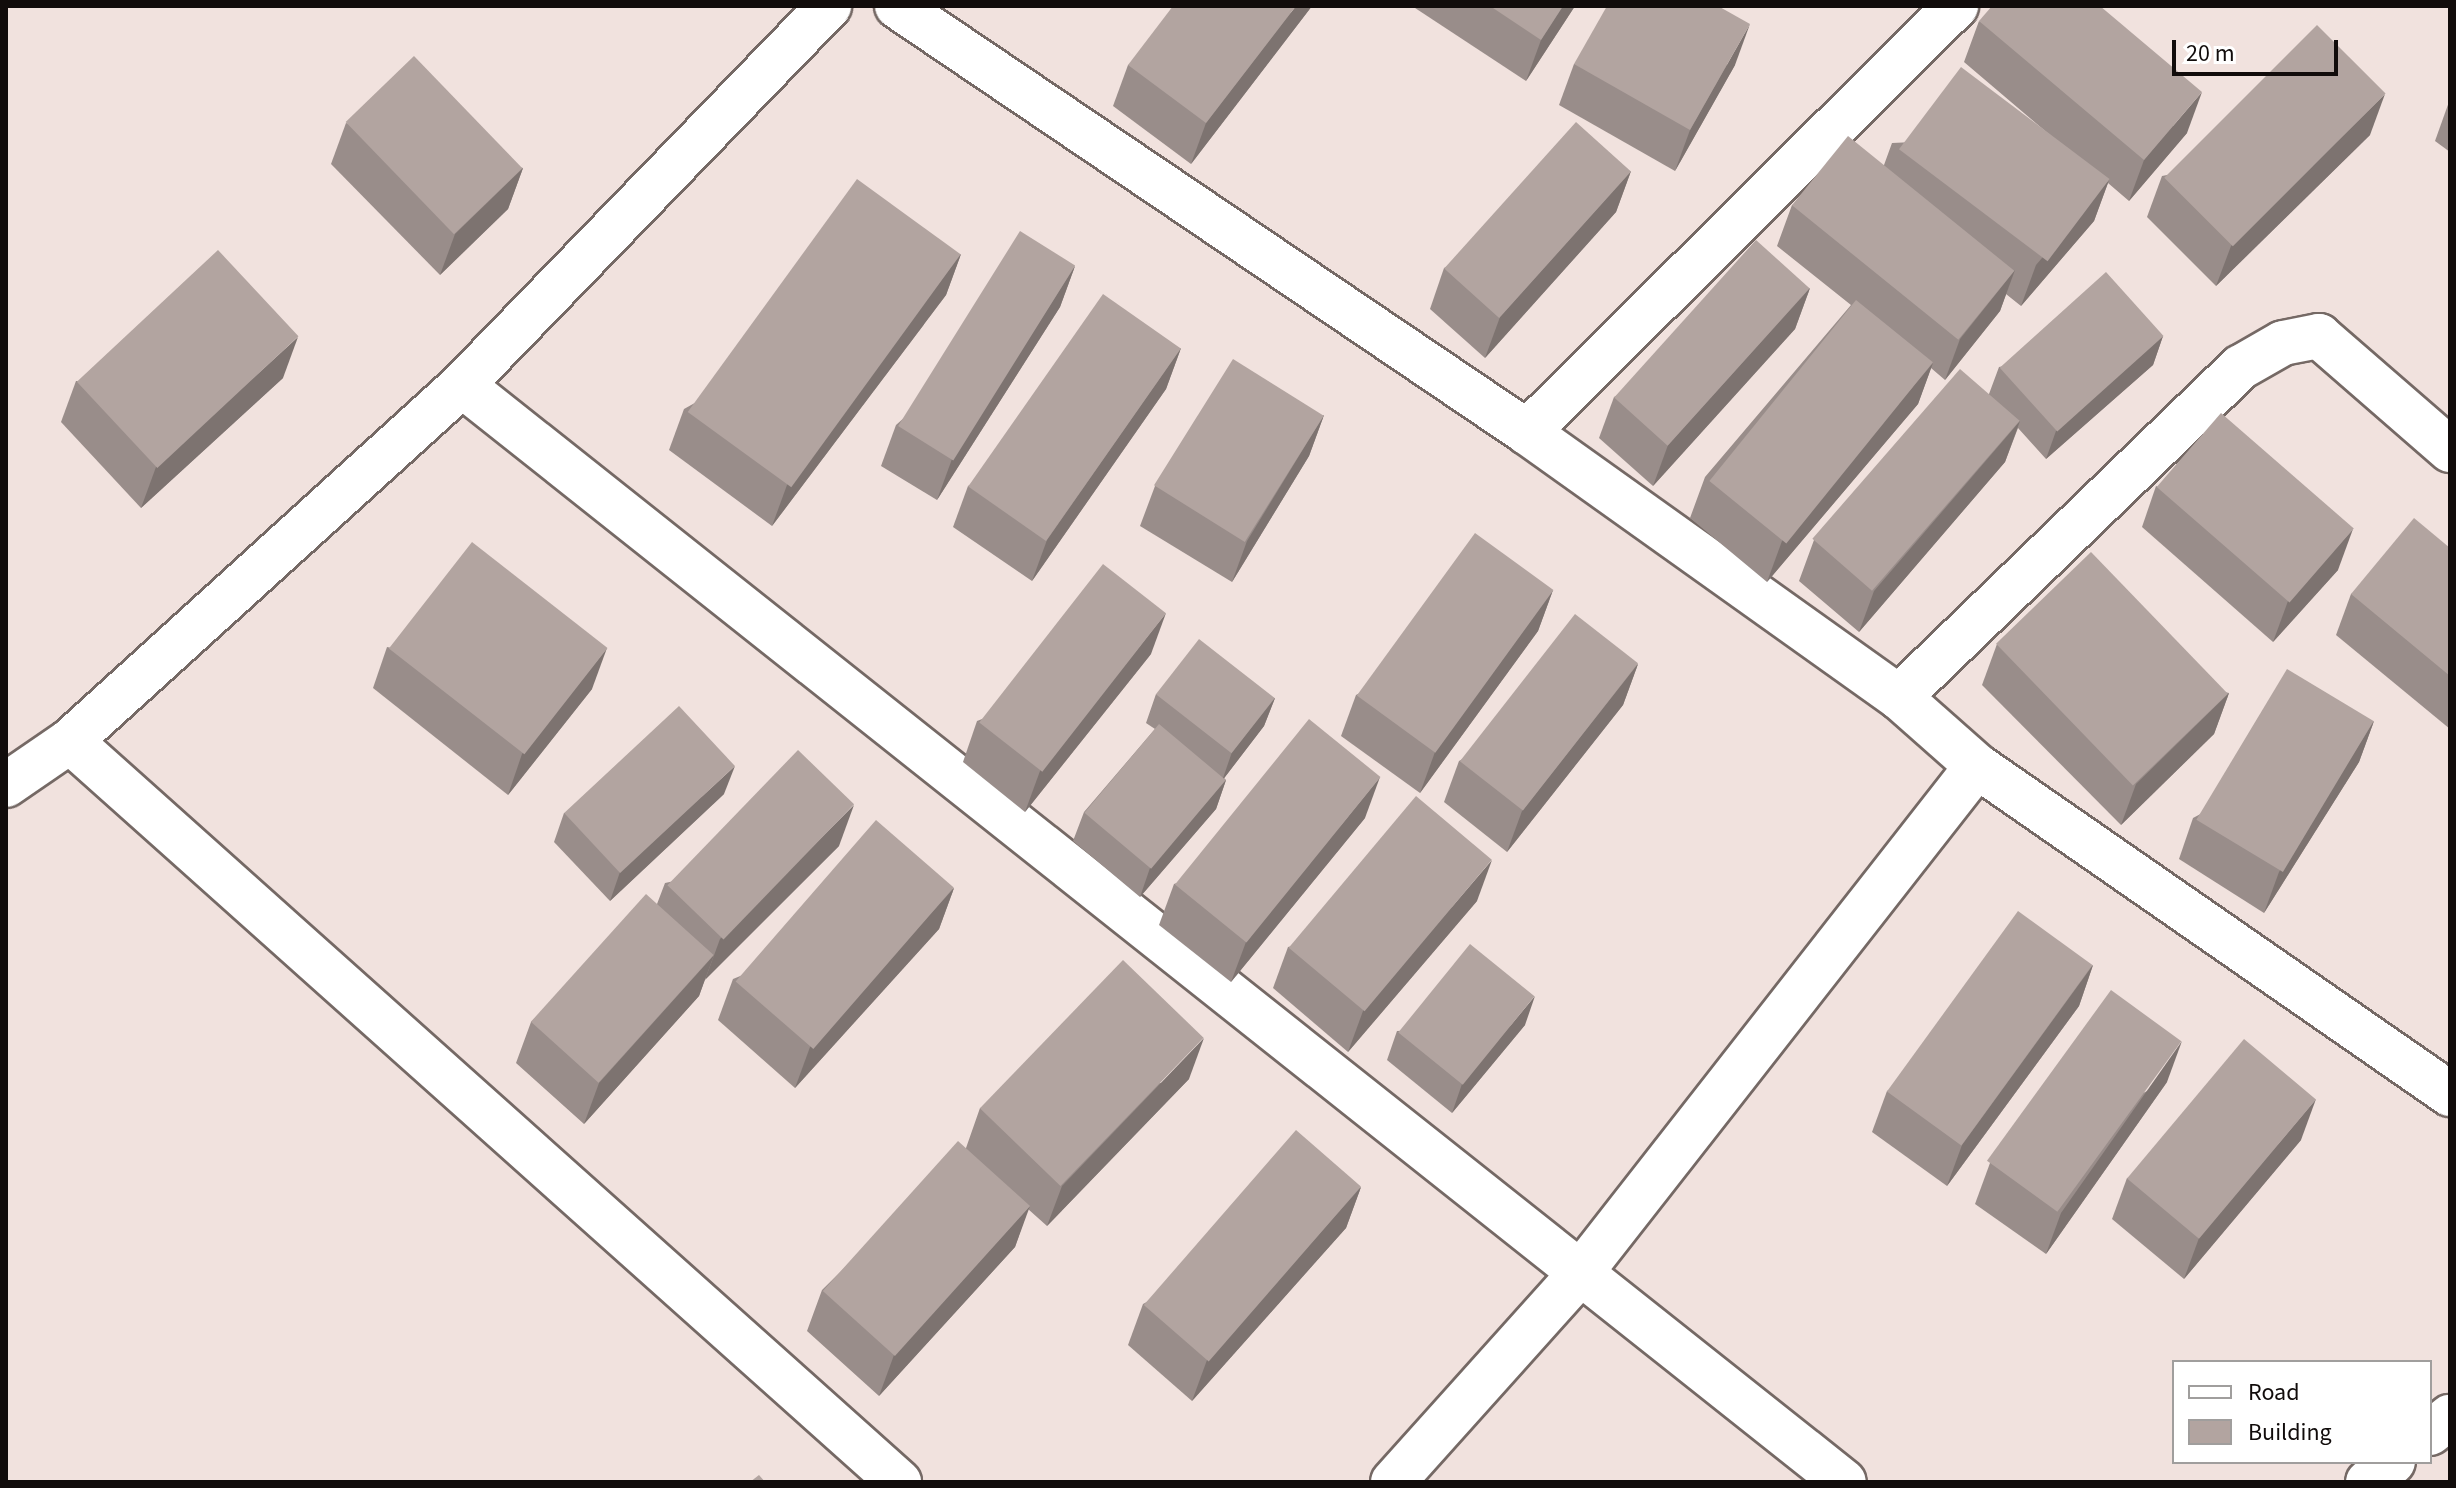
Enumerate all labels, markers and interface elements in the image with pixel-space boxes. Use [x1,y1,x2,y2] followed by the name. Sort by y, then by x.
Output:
[2176,24,2342,74] scale bar
[2186,36,2235,71] text: 20 m
[2172,1360,2432,1464] legend
[2248,1375,2300,1410] text: Road
[2248,1415,2332,1450] text: Building

